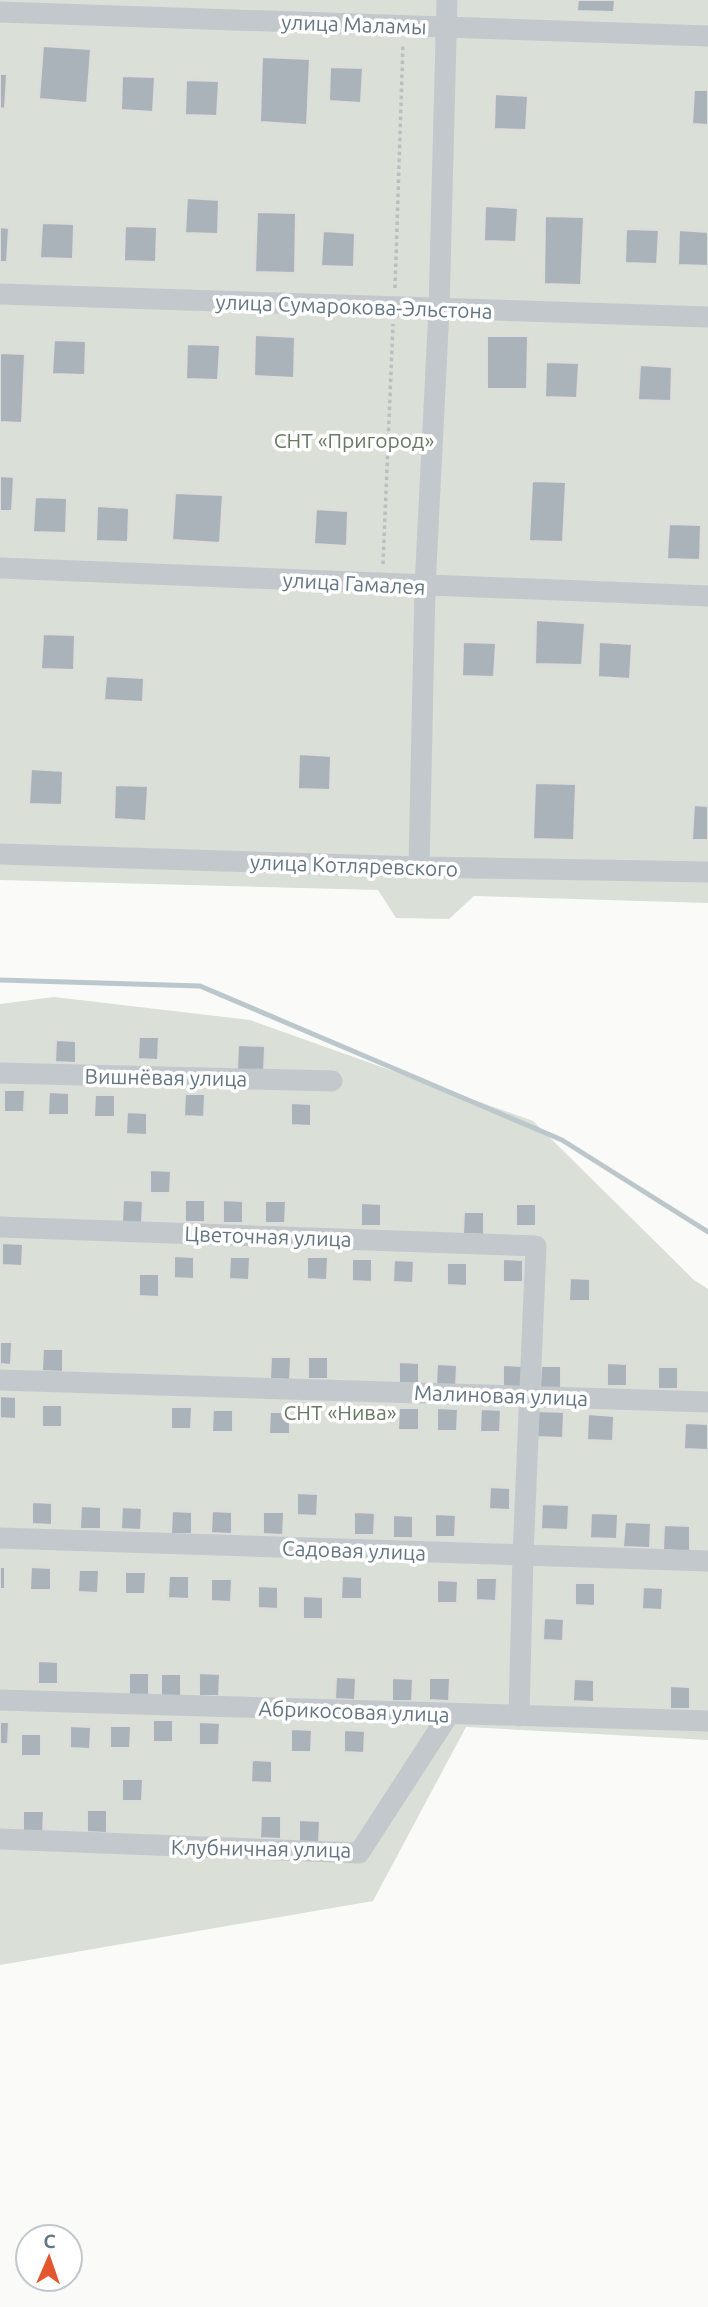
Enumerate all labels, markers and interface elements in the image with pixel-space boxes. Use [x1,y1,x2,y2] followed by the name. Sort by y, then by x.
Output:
[281,9,427,39] street label: улица Маламы
[215,289,493,323] street label: улица Сумарокова-Эльстона
[274,428,434,452] park label: СНТ «Пригород»
[282,567,426,599] street label: улица Гамалея
[250,849,458,881] street label: улица Котляревского
[84,1064,248,1090] street label: Вишнёвая улица
[184,1221,352,1251] street label: Цветочная улица
[413,1380,589,1410] street label: Малиновая улица
[283,1400,397,1424] park label: СНТ «Нива»
[282,1535,426,1565] street label: Садовая улица
[258,1696,450,1726] street label: Абрикосовая улица
[171,1834,351,1862] street label: Клубничная улица
[14,2223,84,2293] north arrow
[43,2230,56,2252] text: С

